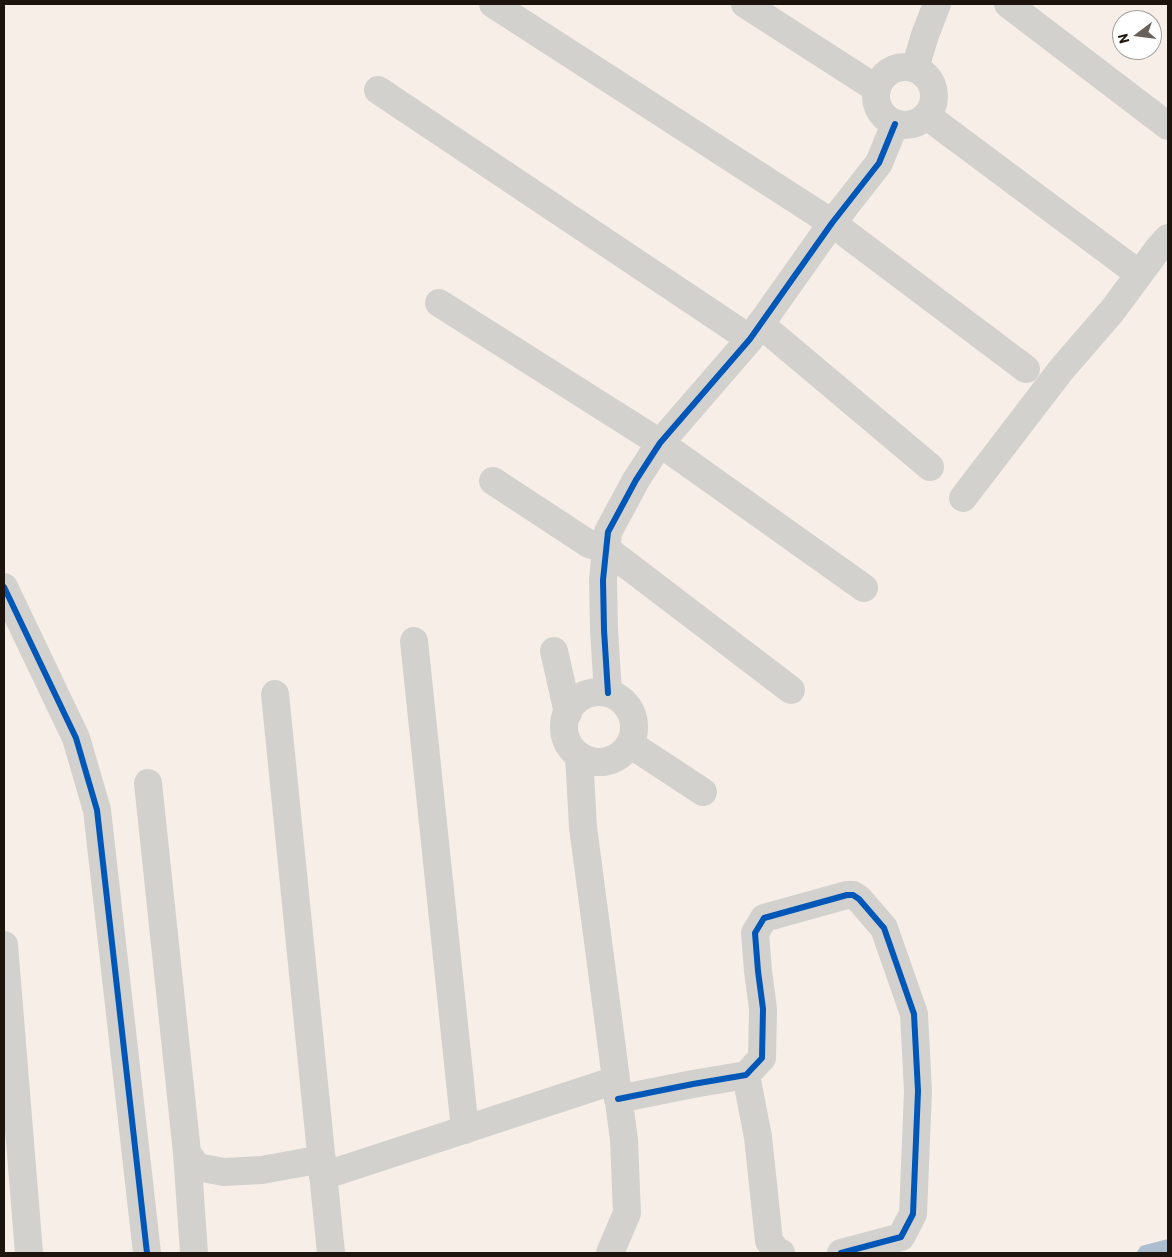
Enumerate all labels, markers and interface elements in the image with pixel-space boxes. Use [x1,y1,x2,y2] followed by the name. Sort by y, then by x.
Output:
[1112,10,1162,60] north arrow
[1114,32,1132,45] text: N

